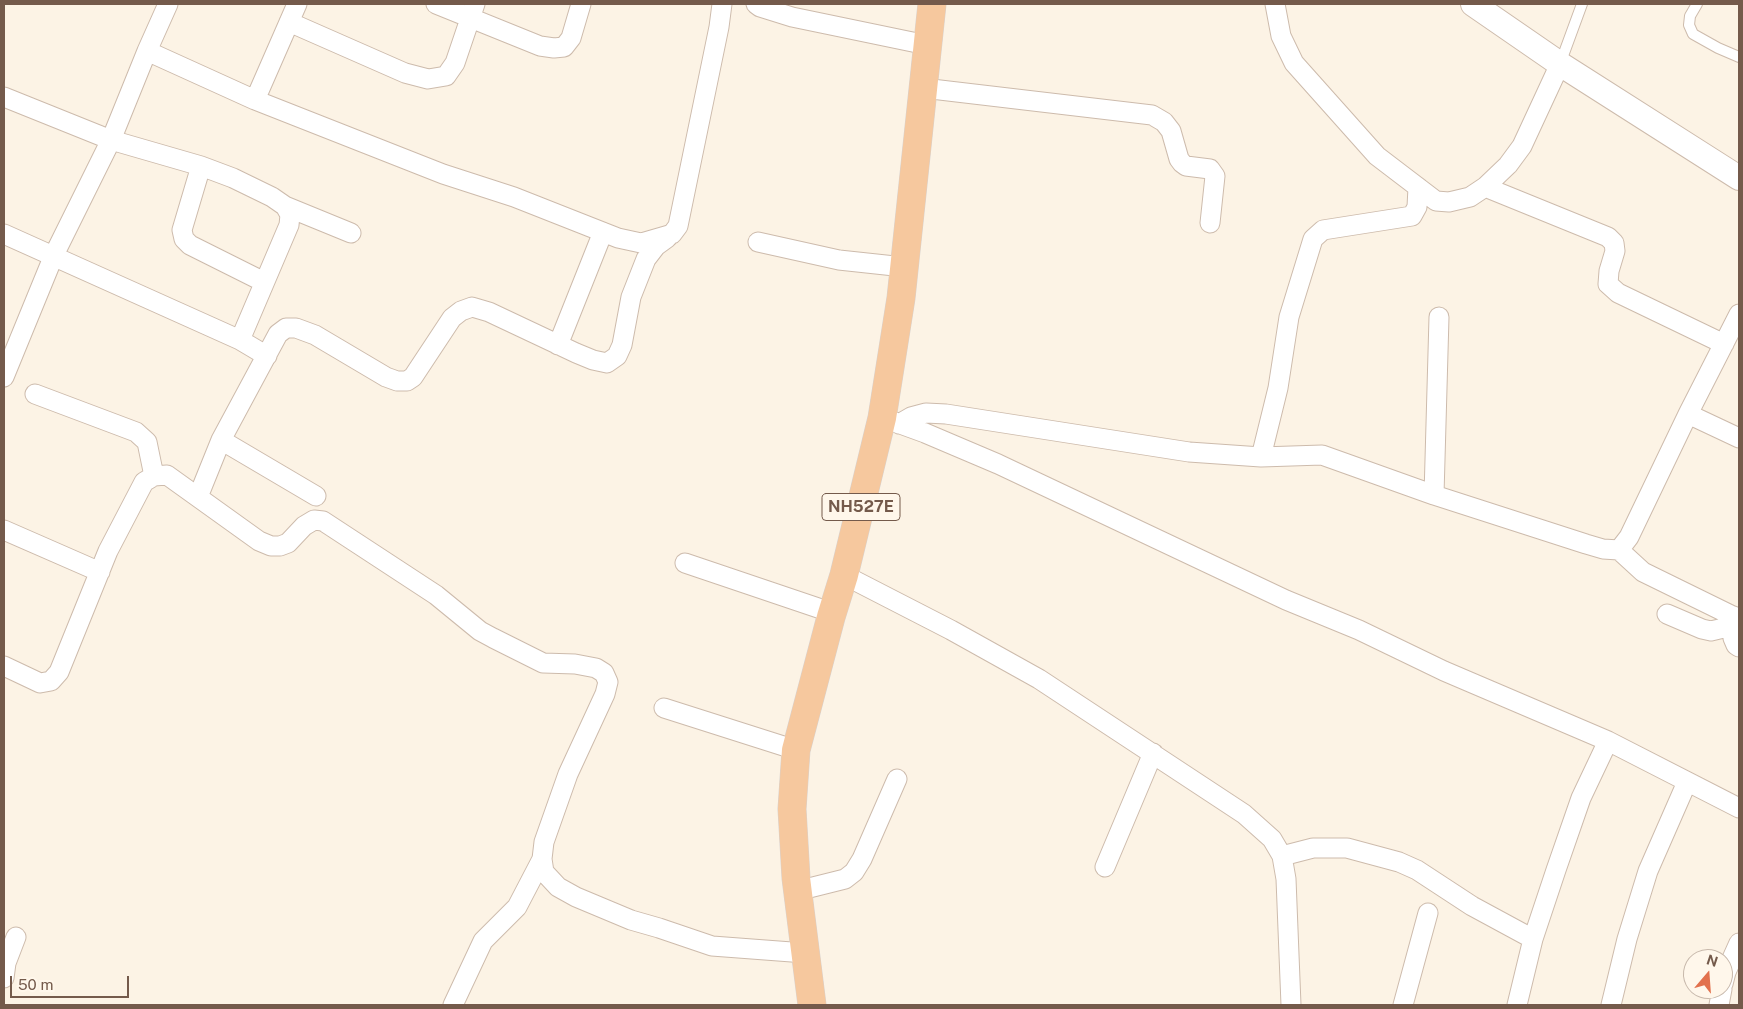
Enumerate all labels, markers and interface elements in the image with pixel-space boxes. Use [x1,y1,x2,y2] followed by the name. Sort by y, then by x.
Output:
[822,494,900,520] road number: NH527E
[1683,949,1733,999] north arrow
[1705,951,1720,970] text: N
[12,966,131,998] scale bar
[18,976,53,993] text: 50 m

